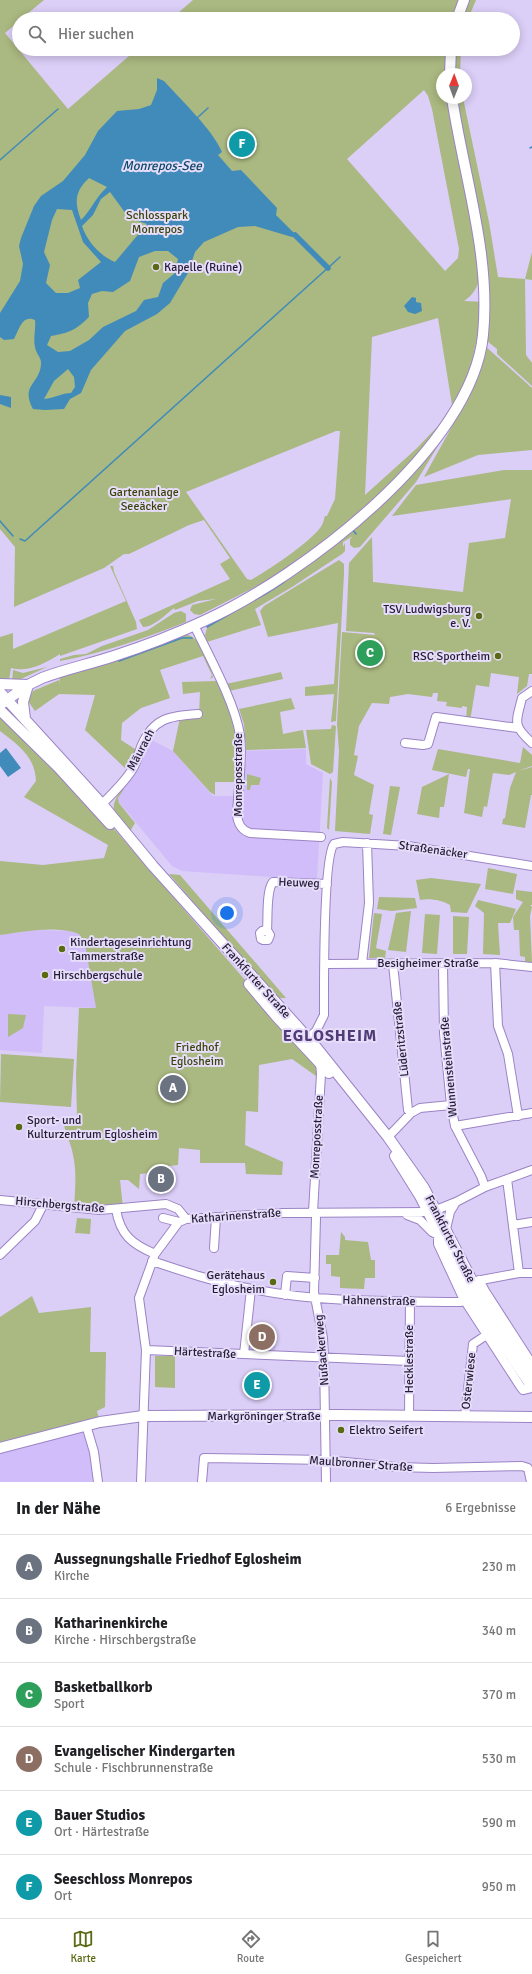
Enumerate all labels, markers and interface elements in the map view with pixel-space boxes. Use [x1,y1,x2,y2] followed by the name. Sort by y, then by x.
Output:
[12,12,520,56] search box
[26,23,48,45] icon: search
[58,25,134,43] text: Hier suchen
[436,68,472,104] north arrow
[229,129,255,159] pin: F
[122,158,203,174] water label: Monrepos-See
[126,208,188,237] park label: Schlosspark Monrepos
[164,260,242,275] place label: Kapelle (Ruine)
[151,262,161,272] marker: Kapelle (Ruine)
[109,485,179,514] park label: Gartenanlage Seeäcker
[383,602,471,631] place label: TSV Ludwigsburg e. V.
[474,611,484,621] marker: TSV Ludwigsburg e. V.
[357,638,383,668] pin: C
[413,649,490,664] place label: RSC Sportheim
[493,651,503,661] marker: RSC Sportheim
[124,727,158,773] street label: Mäurach
[231,733,246,817] street label: Monreposstraße
[398,838,469,862] street label: Straßenäcker
[278,875,320,891] street label: Heuweg
[217,903,237,923] your location
[70,935,191,964] place label: Kindertageseinrichtung Tammerstraße
[218,940,294,1022] street label: Frankfurter Straße
[57,944,67,954] marker: Kindertageseinrichtung Tammerstraße
[377,956,479,971] street label: Besigheimer Straße
[53,968,143,983] place label: Hirschbergschule
[40,970,50,980] marker: Hirschbergschule
[390,1001,412,1077] street label: Lüderitzstraße
[437,1016,461,1118] street label: Wunnensteinstraße
[283,1026,377,1046] district label: EGLOSHEIM
[170,1040,224,1069] park label: Friedhof Eglosheim
[160,1073,186,1103] pin: A
[307,1095,327,1179] street label: Monreposstraße
[27,1113,157,1142] place label: Sport- und Kulturzentrum Eglosheim
[14,1122,24,1132] marker: Sport- und Kulturzentrum Eglosheim
[148,1164,174,1194] pin: B
[421,1193,479,1285] street label: Frankfurter Straße
[15,1194,105,1216] street label: Hirschbergstraße
[190,1205,282,1227] street label: Katharinenstraße
[206,1268,265,1297] place label: Gerätehaus Eglosheim
[268,1277,278,1287] marker: Gerätehaus Eglosheim
[342,1293,416,1309] street label: Hahnenstraße
[311,1314,333,1386] street label: Nußackerweg
[249,1322,275,1352] pin: D
[402,1325,417,1393] street label: Hecklestraße
[173,1344,237,1362] street label: Härtestraße
[459,1352,479,1410] street label: Osterwiese
[244,1370,270,1400] pin: E
[207,1409,321,1424] street label: Markgröninger Straße
[349,1423,423,1438] place label: Elektro Seifert
[336,1425,346,1435] marker: Elektro Seifert
[309,1453,413,1475] street label: Maulbronner Straße
[16,1498,101,1519] text: In der Nähe
[445,1500,516,1516] text: 6 Ergebnisse
[54,1550,302,1568] text: Aussegnungshalle Friedhof Eglosheim
[25,1559,33,1575] text: A
[482,1559,516,1575] text: 230 m
[54,1568,90,1584] text: Kirche
[54,1614,168,1632] text: Katharinenkirche
[25,1623,33,1639] text: B
[482,1623,516,1639] text: 340 m
[54,1632,196,1648] text: Kirche · Hirschbergstraße
[54,1678,153,1696] text: Basketballkorb
[25,1687,33,1703] text: C
[482,1687,516,1703] text: 370 m
[54,1696,84,1712] text: Sport
[54,1742,235,1760] text: Evangelischer Kindergarten
[25,1751,33,1767] text: D
[482,1751,516,1767] text: 530 m
[54,1760,213,1776] text: Schule · Fischbrunnenstraße
[54,1806,145,1824] text: Bauer Studios
[25,1815,33,1831] text: E
[482,1815,516,1831] text: 590 m
[54,1824,149,1840] text: Ort · Härtestraße
[54,1870,192,1888] text: Seeschloss Monrepos
[26,1879,32,1895] text: F
[482,1879,516,1895] text: 950 m
[54,1888,72,1904] text: Ort
[70,1928,96,1965] tab: Karte
[237,1928,264,1965] tab: Route
[405,1928,462,1965] tab: Gespeichert

